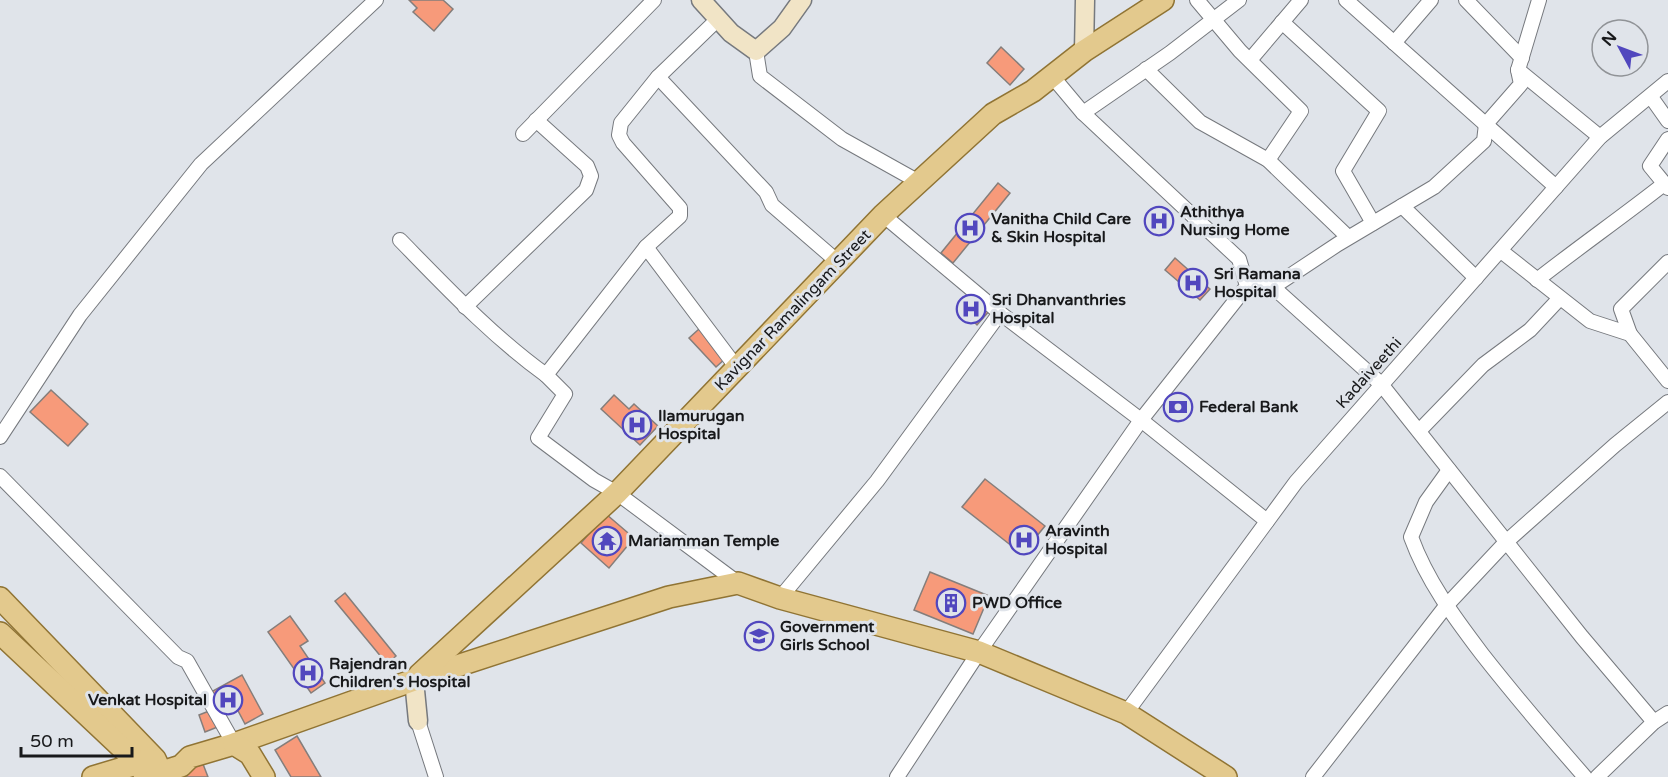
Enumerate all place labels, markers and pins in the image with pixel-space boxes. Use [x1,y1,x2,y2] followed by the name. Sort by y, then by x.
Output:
[1180,202,1290,240] place label: Athithya Nursing Home
[1143,205,1175,237] hospital icon: Athithya Nursing Home
[991,209,1131,247] place label: Vanitha Child Care & Skin Hospital
[954,212,986,244] hospital icon: Vanitha Child Care & Skin Hospital
[1214,264,1301,302] place label: Sri Ramana Hospital
[1177,267,1209,299] hospital icon: Sri Ramana Hospital
[992,290,1126,328] place label: Sri Dhanvanthries Hospital
[955,293,987,325] hospital icon: Sri Dhanvanthries Hospital
[1162,391,1194,423] bank icon: Federal Bank
[1199,397,1298,417] place label: Federal Bank
[658,406,744,444] place label: Ilamurugan Hospital
[621,409,653,441] hospital icon: Ilamurugan Hospital
[1045,521,1110,559] place label: Aravinth Hospital
[1008,524,1040,556] hospital icon: Aravinth Hospital
[591,525,623,557] temple icon: Mariamman Temple
[628,531,779,551] place label: Mariamman Temple
[935,587,967,619] building icon: PWD Office
[972,593,1062,613] place label: PWD Office
[780,617,875,655] place label: Government Girls School
[743,620,775,652] school or university icon: Government Girls School
[329,654,470,692] place label: Rajendran Children's Hospital
[292,657,324,689] hospital icon: Rajendran Children's Hospital
[212,684,244,716] hospital icon: Venkat Hospital
[88,690,207,710] place label: Venkat Hospital

